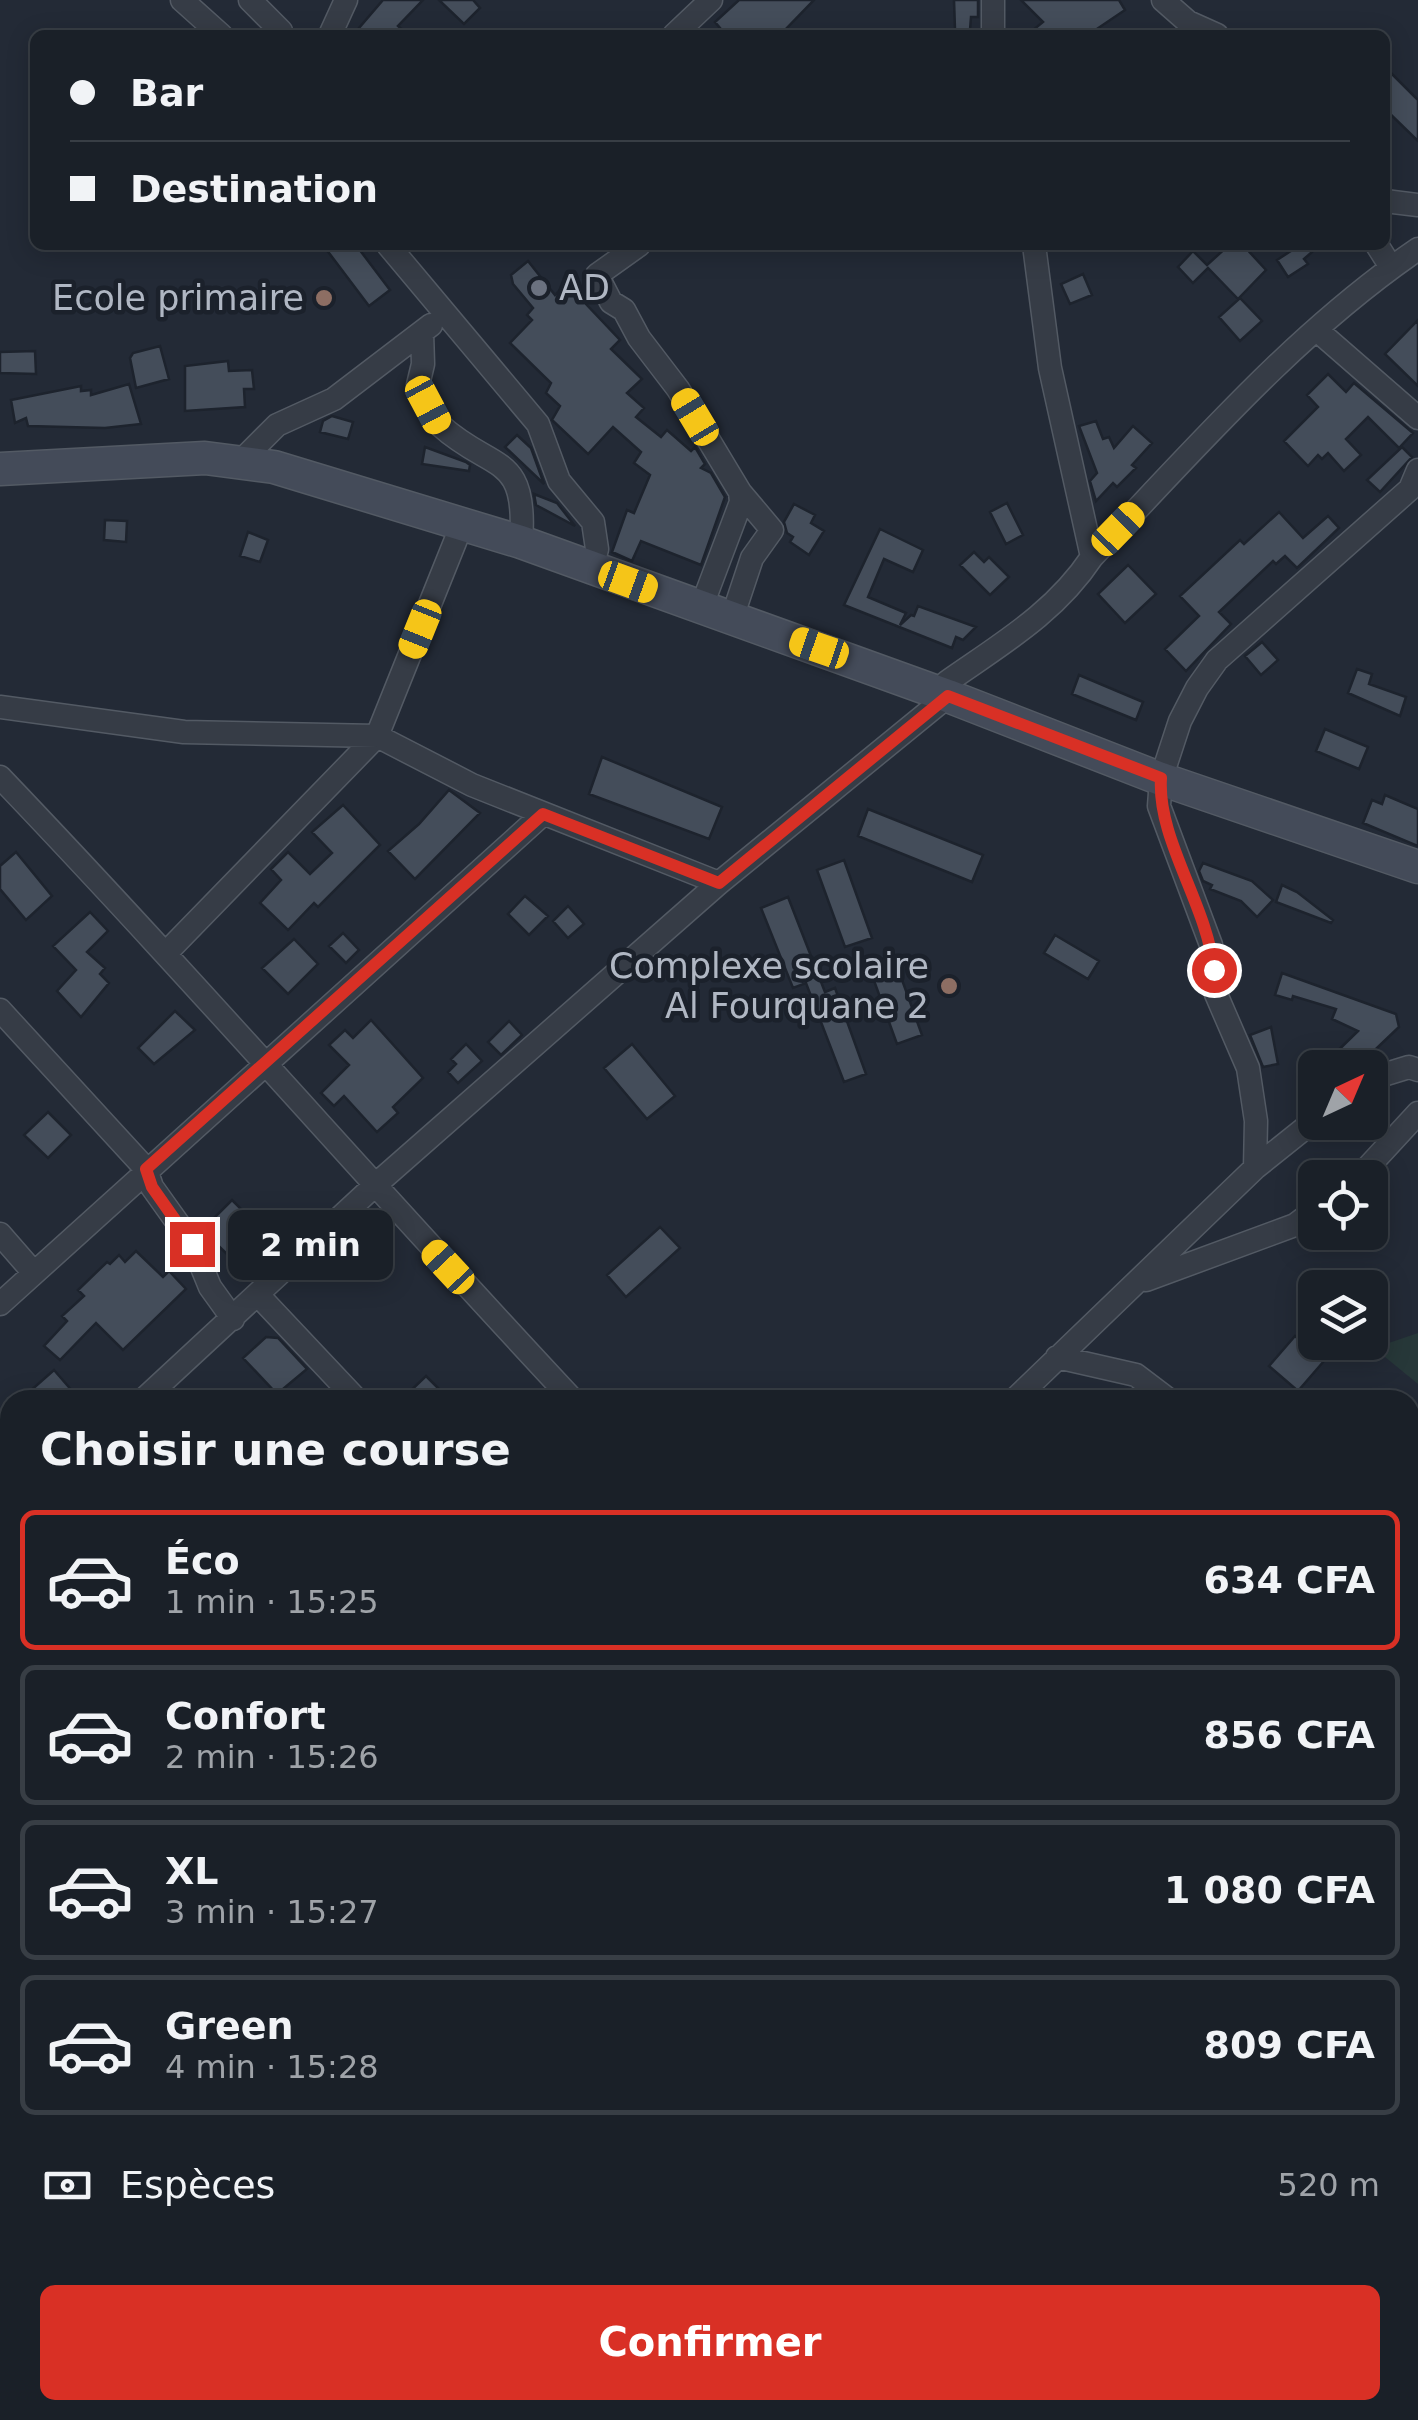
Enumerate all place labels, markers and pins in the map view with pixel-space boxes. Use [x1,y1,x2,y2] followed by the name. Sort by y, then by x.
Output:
[559,268,610,308] place label: AD
[528,277,550,299] marker: AD
[52,278,304,318] place label: Ecole primaire
[313,287,335,309] marker: Ecole primaire
[609,946,929,1026] place label: Complexe scolaire Al Fourquane 2
[938,975,960,997] marker: Complexe scolaire Al Fourquane 2

